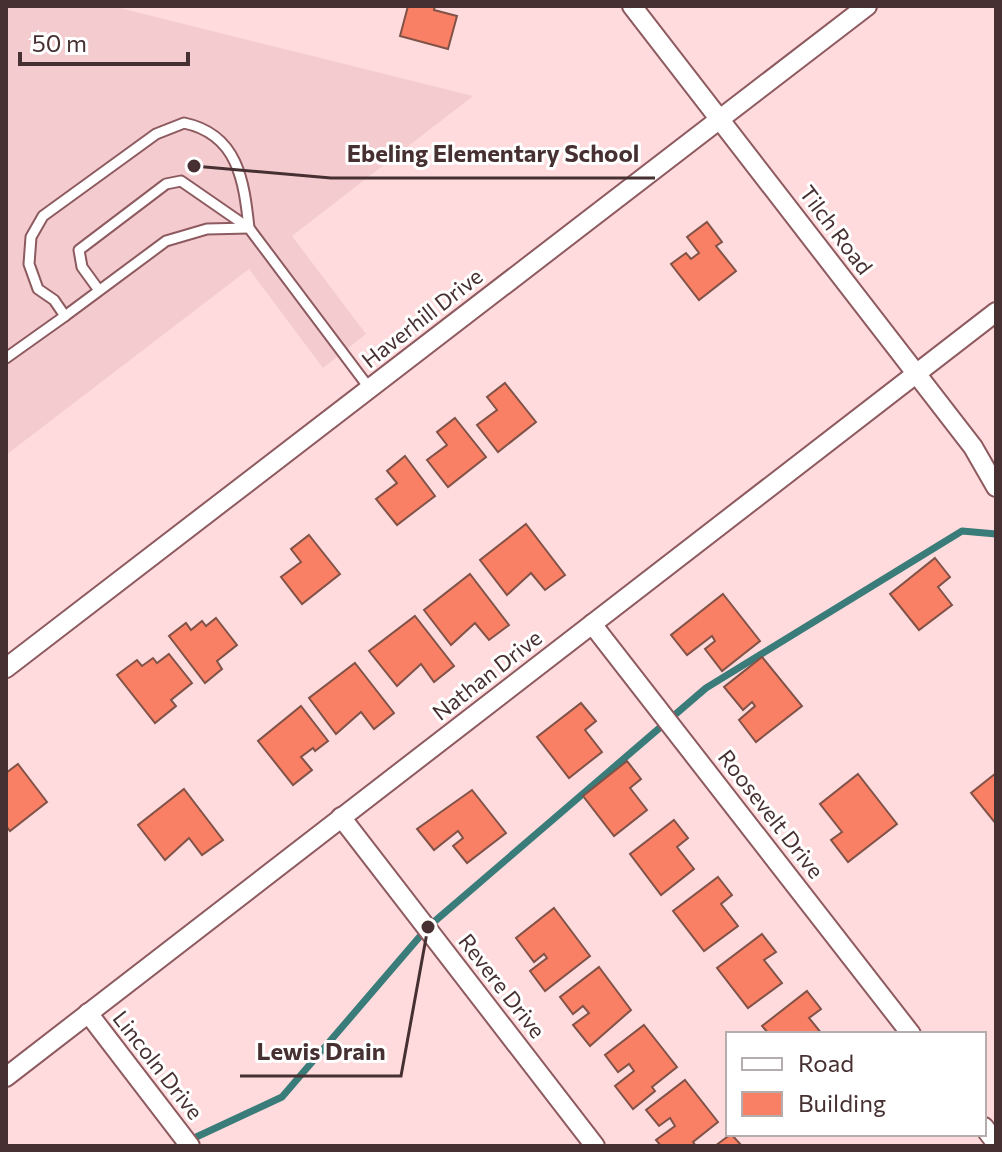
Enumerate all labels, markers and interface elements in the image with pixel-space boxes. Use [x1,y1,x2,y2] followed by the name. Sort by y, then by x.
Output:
[20,16,188,66] scale bar
[32,28,87,57] text: 50 m
[331,130,655,178] callout: Ebeling Elementary School
[347,138,639,167] text: Ebeling Elementary School
[794,180,879,280] street label: Tilch Road
[356,262,487,373] street label: Haverhill Drive
[427,624,547,726] street label: Nathan Drive
[713,744,830,883] street label: Roosevelt Drive
[453,928,552,1043] street label: Revere Drive
[108,1005,209,1124] street label: Lincoln Drive
[240,1028,401,1076] callout: Lewis Drain
[726,1032,986,1136] legend
[256,1036,386,1065] text: Lewis Drain
[798,1048,854,1077] text: Road
[798,1088,886,1117] text: Building

